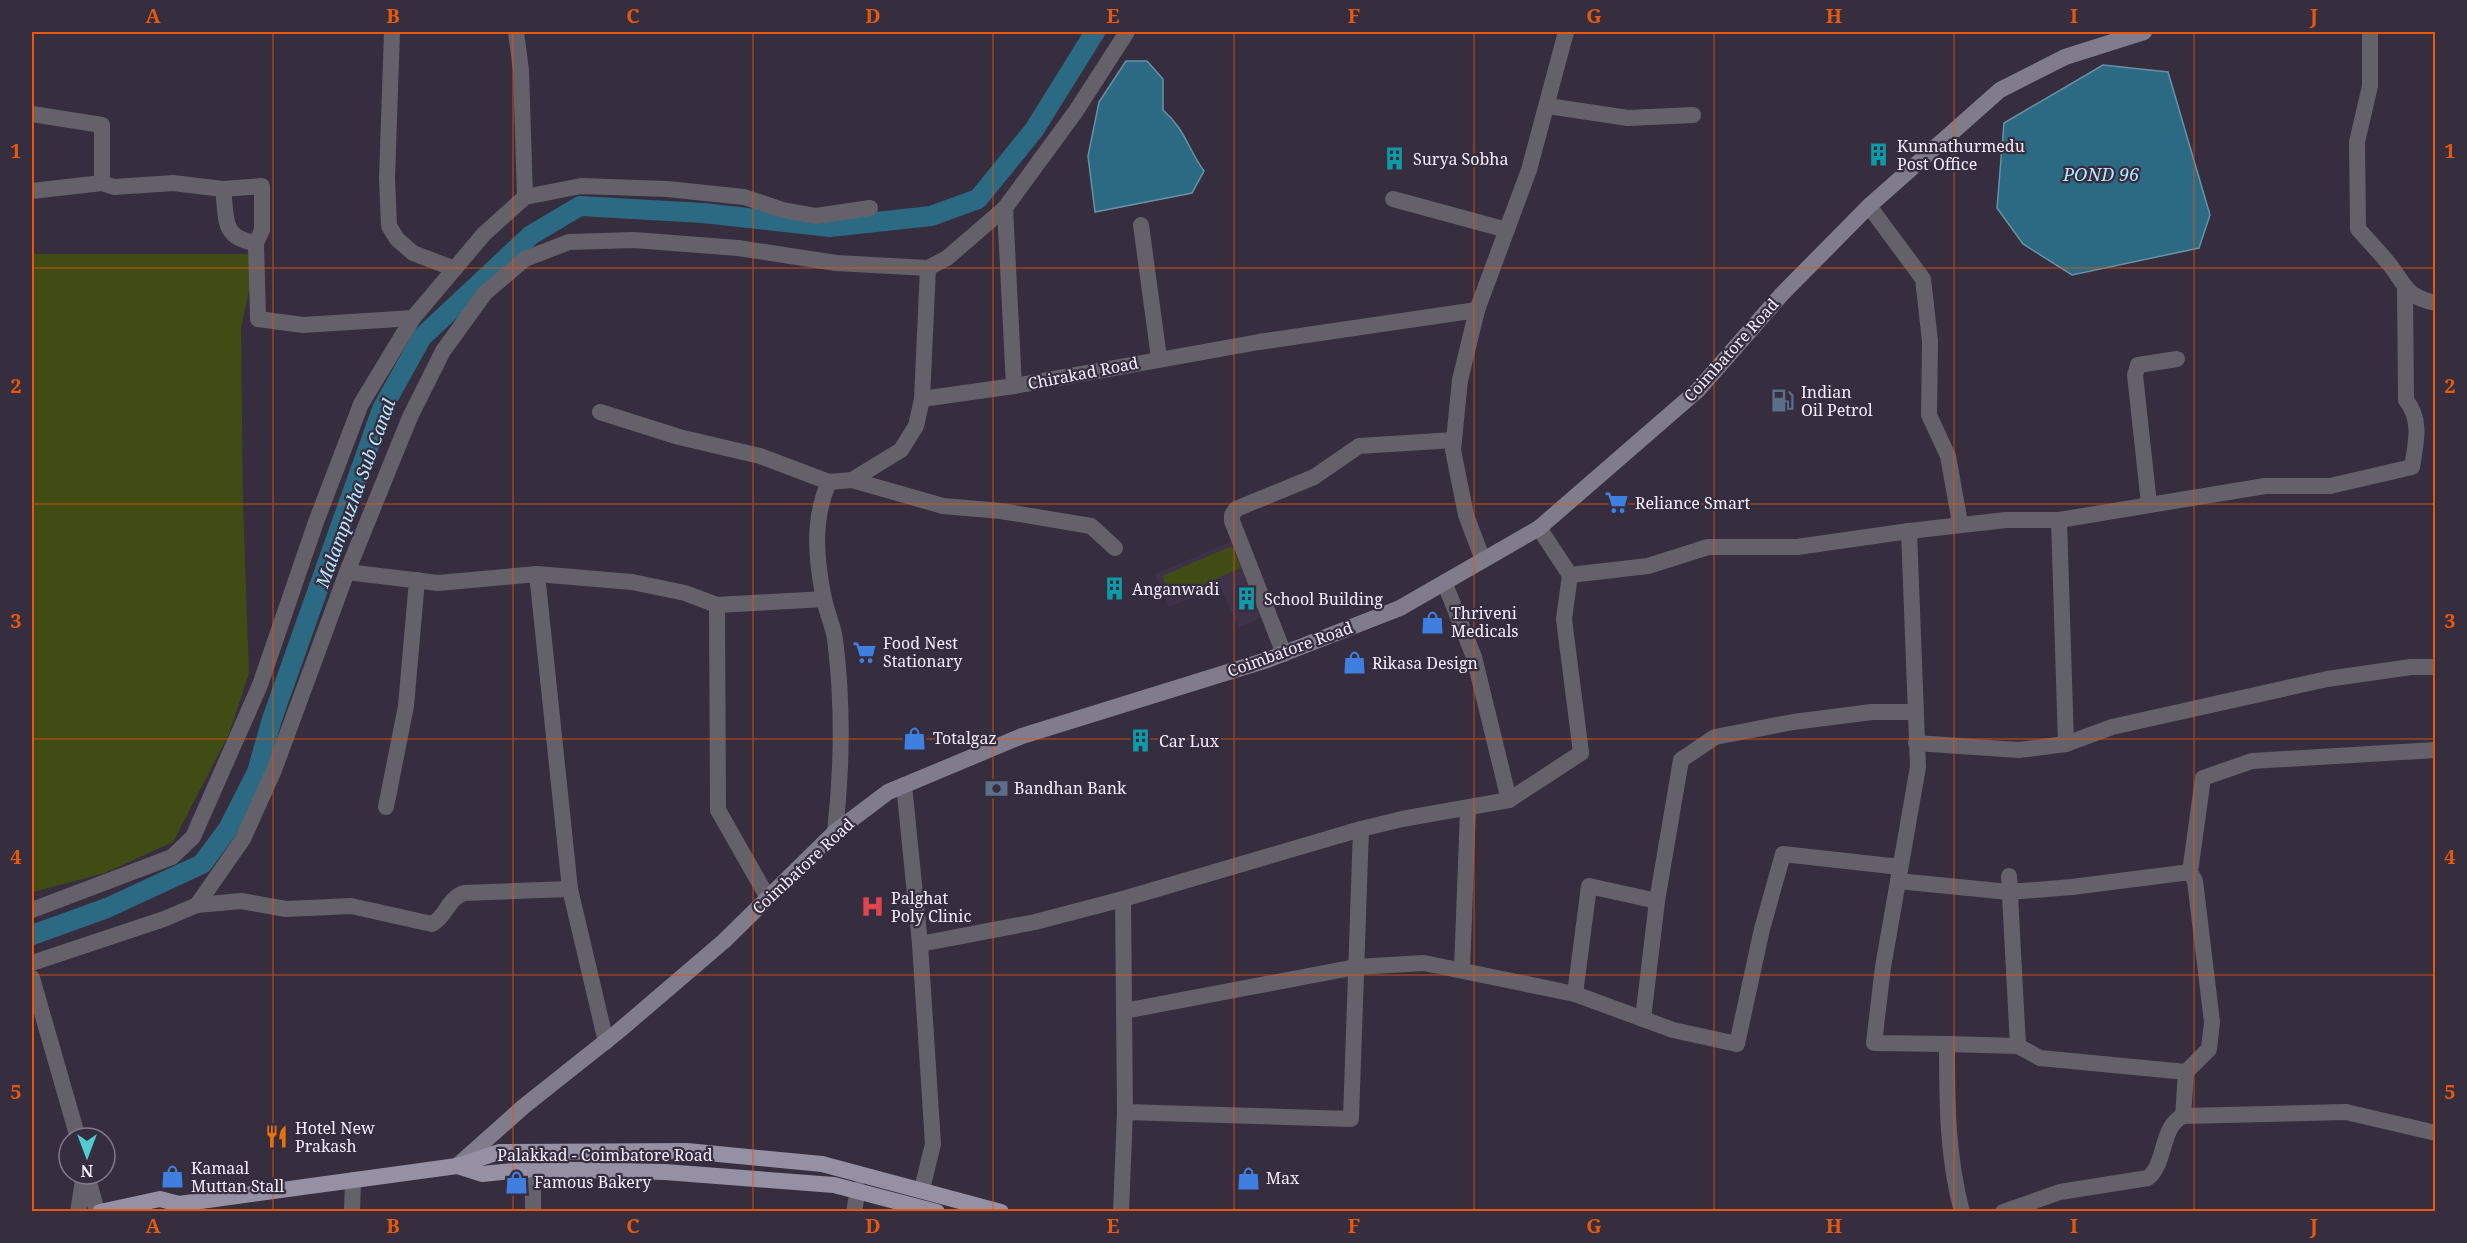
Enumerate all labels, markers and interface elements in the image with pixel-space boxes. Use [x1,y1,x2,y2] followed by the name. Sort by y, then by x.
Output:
[145,2,161,29] text: A
[386,2,400,29] text: B
[626,2,640,29] text: C
[865,2,881,29] text: D
[1106,2,1120,29] text: E
[1348,2,1360,29] text: F
[1586,2,1602,29] text: G
[1826,2,1842,29] text: H
[2070,2,2078,29] text: I
[2309,2,2318,29] text: J
[1897,135,2025,175] place label: Kunnathurmedu Post Office
[10,137,22,164] text: 1
[2444,137,2456,164] text: 1
[1866,142,1892,168] building icon: Kunnathurmedu Post Office
[1382,146,1408,172] building icon: Surya Sobha
[1413,148,1509,170] place label: Surya Sobha
[2062,162,2139,186] water label: POND 96
[1679,294,1783,406] street label: Coimbatore Road
[1026,351,1140,395] street label: Chirakad Road
[10,372,22,399] text: 2
[2444,372,2456,399] text: 2
[1801,381,1873,421] place label: Indian Oil Petrol
[1770,388,1796,414] fuel station icon: Indian Oil Petrol
[309,395,401,592] water label: Malampuzha Sub Canal
[1604,490,1630,516] supermarket icon: Reliance Smart
[1635,492,1750,514] place label: Reliance Smart
[1101,576,1127,602] building icon: Anganwadi
[1132,578,1219,600] place label: Anganwadi
[1233,586,1259,612] building icon: School Building
[1264,588,1383,610] place label: School Building
[1451,602,1519,642] place label: Thriveni Medicals
[10,607,22,634] text: 3
[2444,607,2456,634] text: 3
[1420,609,1446,635] shop icon: Thriveni Medicals
[1224,616,1356,682] street label: Coimbatore Road
[883,632,963,672] place label: Food Nest Stationary
[852,639,878,665] supermarket icon: Food Nest Stationary
[1341,650,1367,676] shop icon: Rikasa Design
[1372,652,1478,674] place label: Rikasa Design
[902,725,928,751] shop icon: Totalgaz
[933,727,997,749] place label: Totalgaz
[1128,728,1154,754] building icon: Car Lux
[1159,730,1220,752] place label: Car Lux
[983,775,1009,801] bank icon: Bandhan Bank
[1014,777,1127,799] place label: Bandhan Bank
[747,813,859,919] street label: Coimbatore Road
[10,843,22,870] text: 4
[2444,843,2456,870] text: 4
[891,887,971,927] place label: Palghat Poly Clinic
[860,894,886,920] hospital icon: Palghat Poly Clinic
[10,1078,22,1105] text: 5
[2444,1078,2456,1105] text: 5
[295,1117,375,1157] place label: Hotel New Prakash
[264,1124,290,1150] restaurant icon: Hotel New Prakash
[57,1126,117,1186] north arrow
[497,1144,713,1166] street label: Palakkad - Coimbatore Road
[191,1157,284,1197] place label: Kamaal Muttan Stall
[80,1160,93,1182] text: N
[160,1164,186,1190] shop icon: Kamaal Muttan Stall
[1235,1165,1261,1191] shop icon: Max
[1266,1167,1300,1189] place label: Max
[503,1169,529,1195] shop icon: Famous Bakery
[534,1171,652,1193] place label: Famous Bakery
[145,1212,161,1239] text: A
[386,1212,400,1239] text: B
[626,1212,640,1239] text: C
[865,1212,881,1239] text: D
[1106,1212,1120,1239] text: E
[1348,1212,1360,1239] text: F
[1586,1212,1602,1239] text: G
[1826,1212,1842,1239] text: H
[2070,1212,2078,1239] text: I
[2309,1212,2318,1239] text: J

